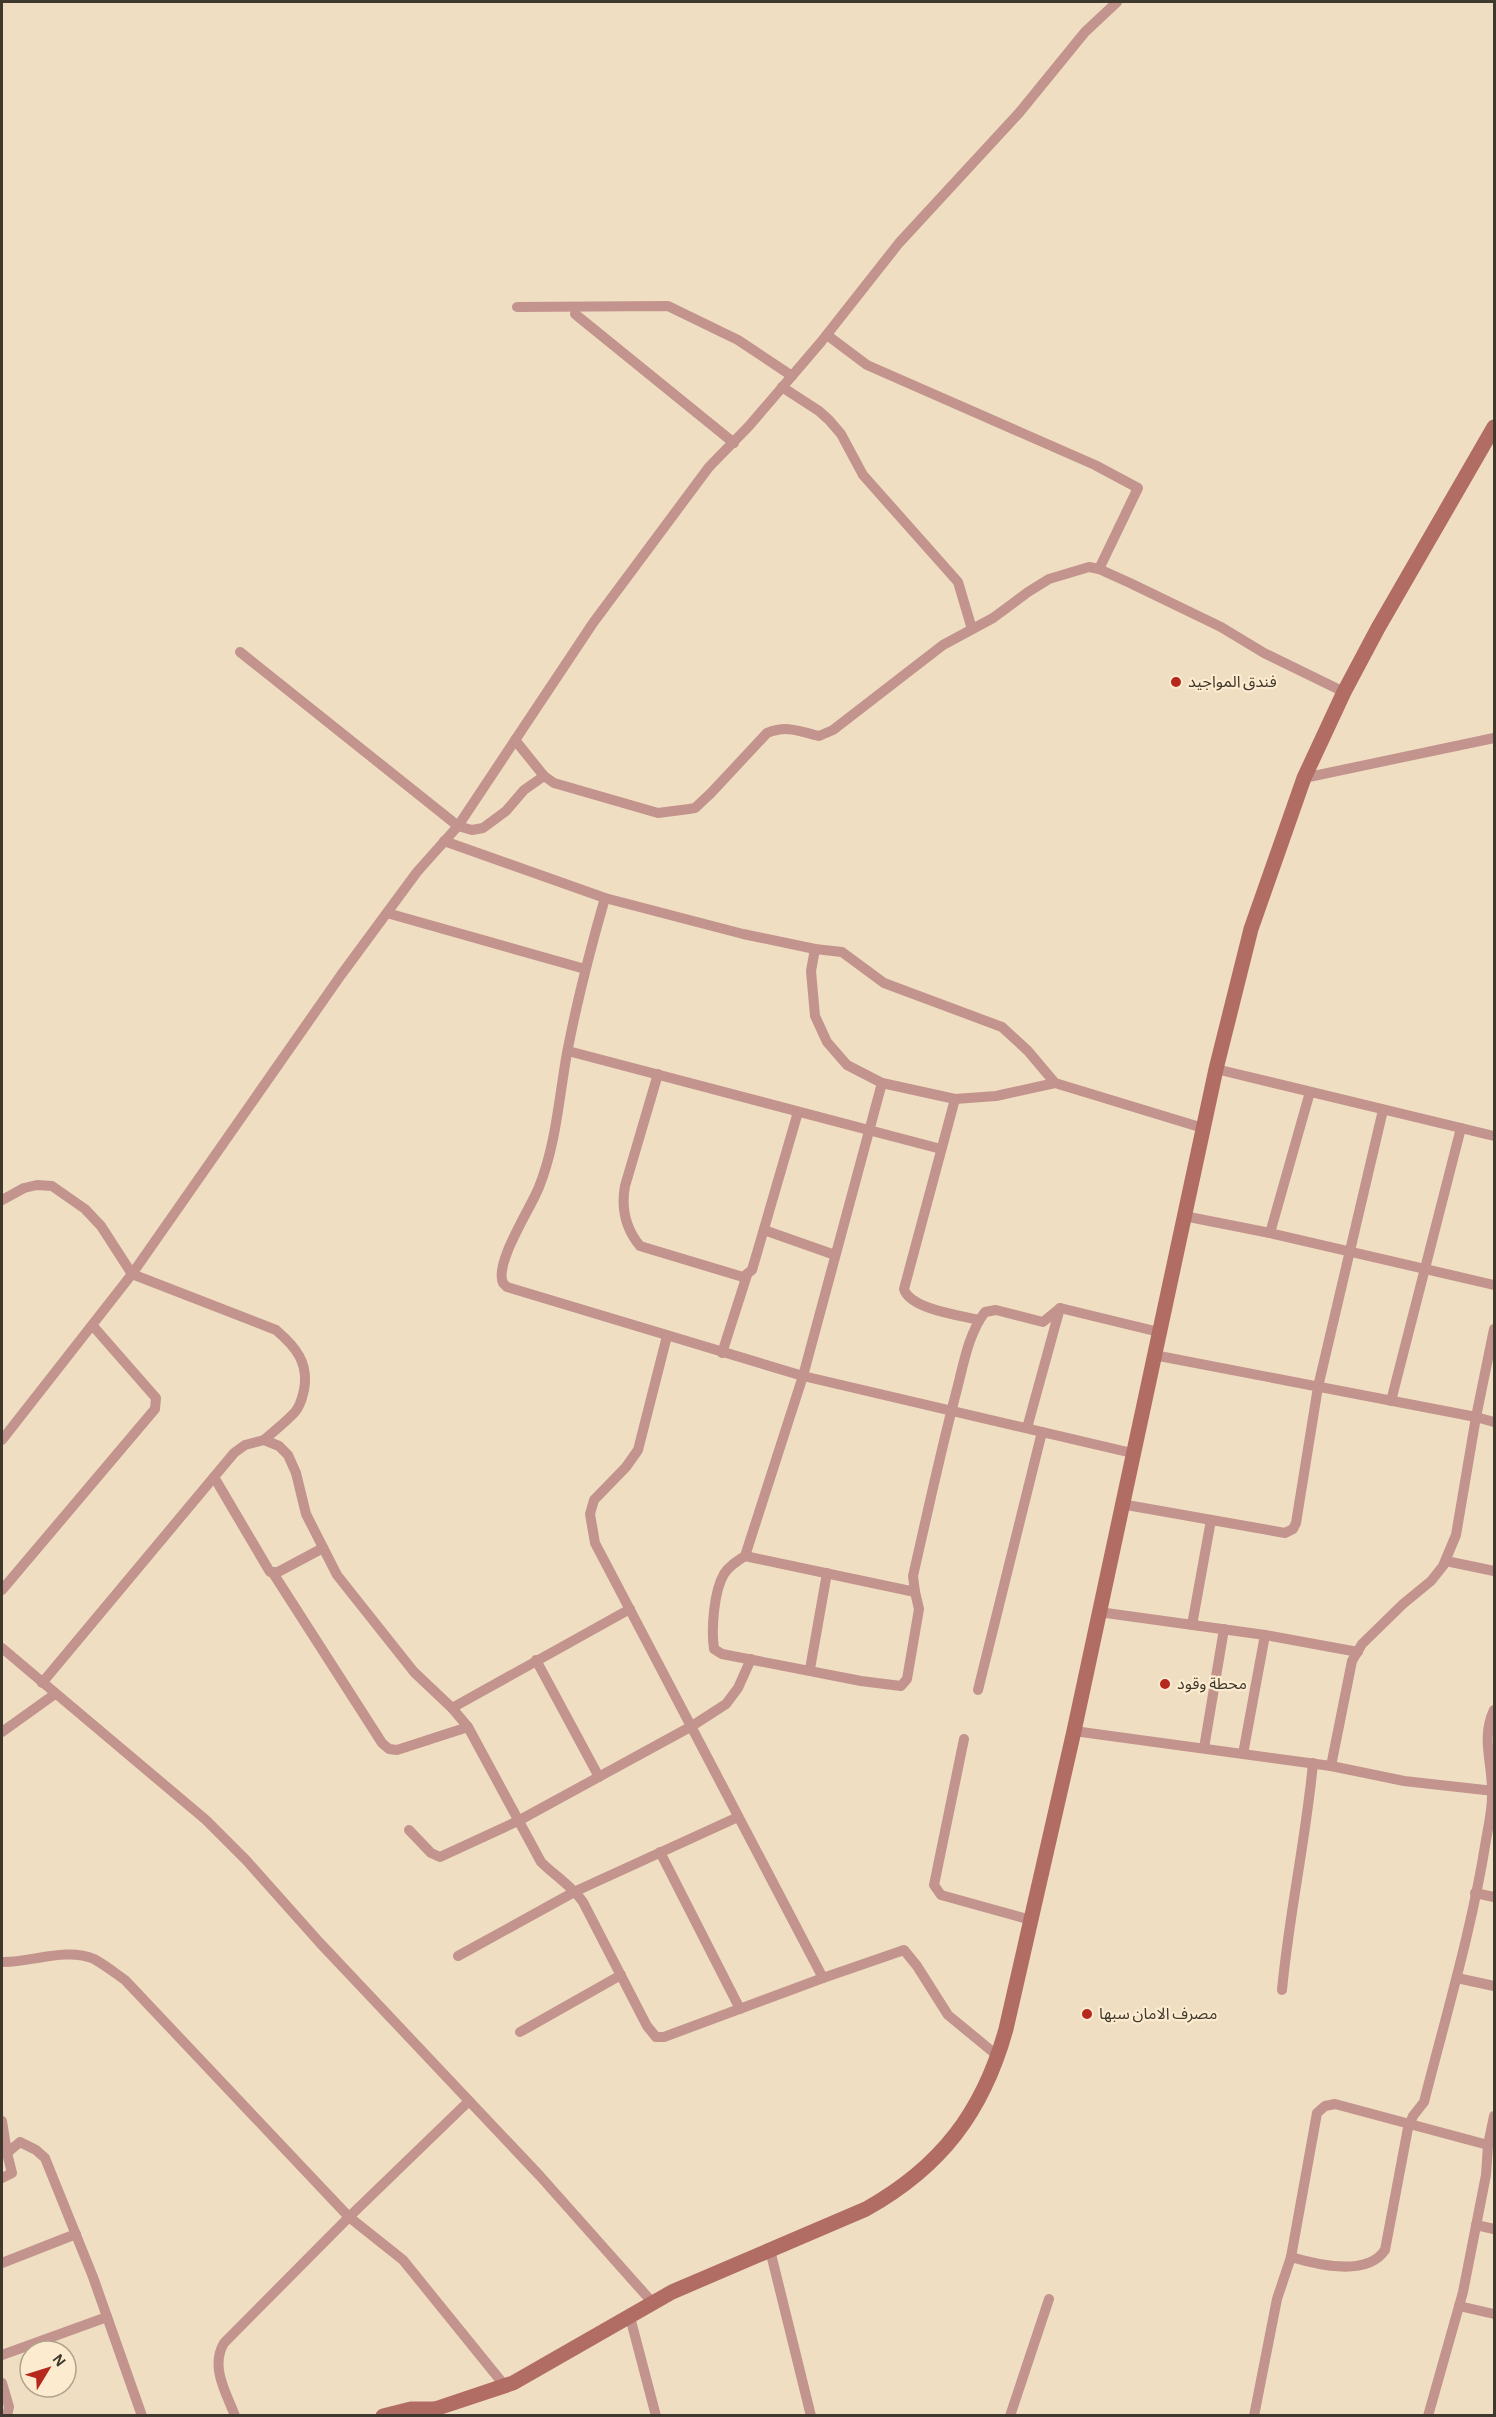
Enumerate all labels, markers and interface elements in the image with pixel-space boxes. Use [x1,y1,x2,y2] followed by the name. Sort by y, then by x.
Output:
[1188,674,1277,691] place label: فندق المواجيد
[1169,675,1183,689] marker: فندق المواجيد
[1177,1676,1247,1693] place label: محطة وقود
[1158,1677,1172,1691] marker: محطة وقود
[1099,2006,1217,2023] place label: مصرف الامان سبها
[1080,2007,1094,2021] marker: مصرف الامان سبها
[18,2339,78,2399] north arrow
[49,2351,69,2370] text: N

